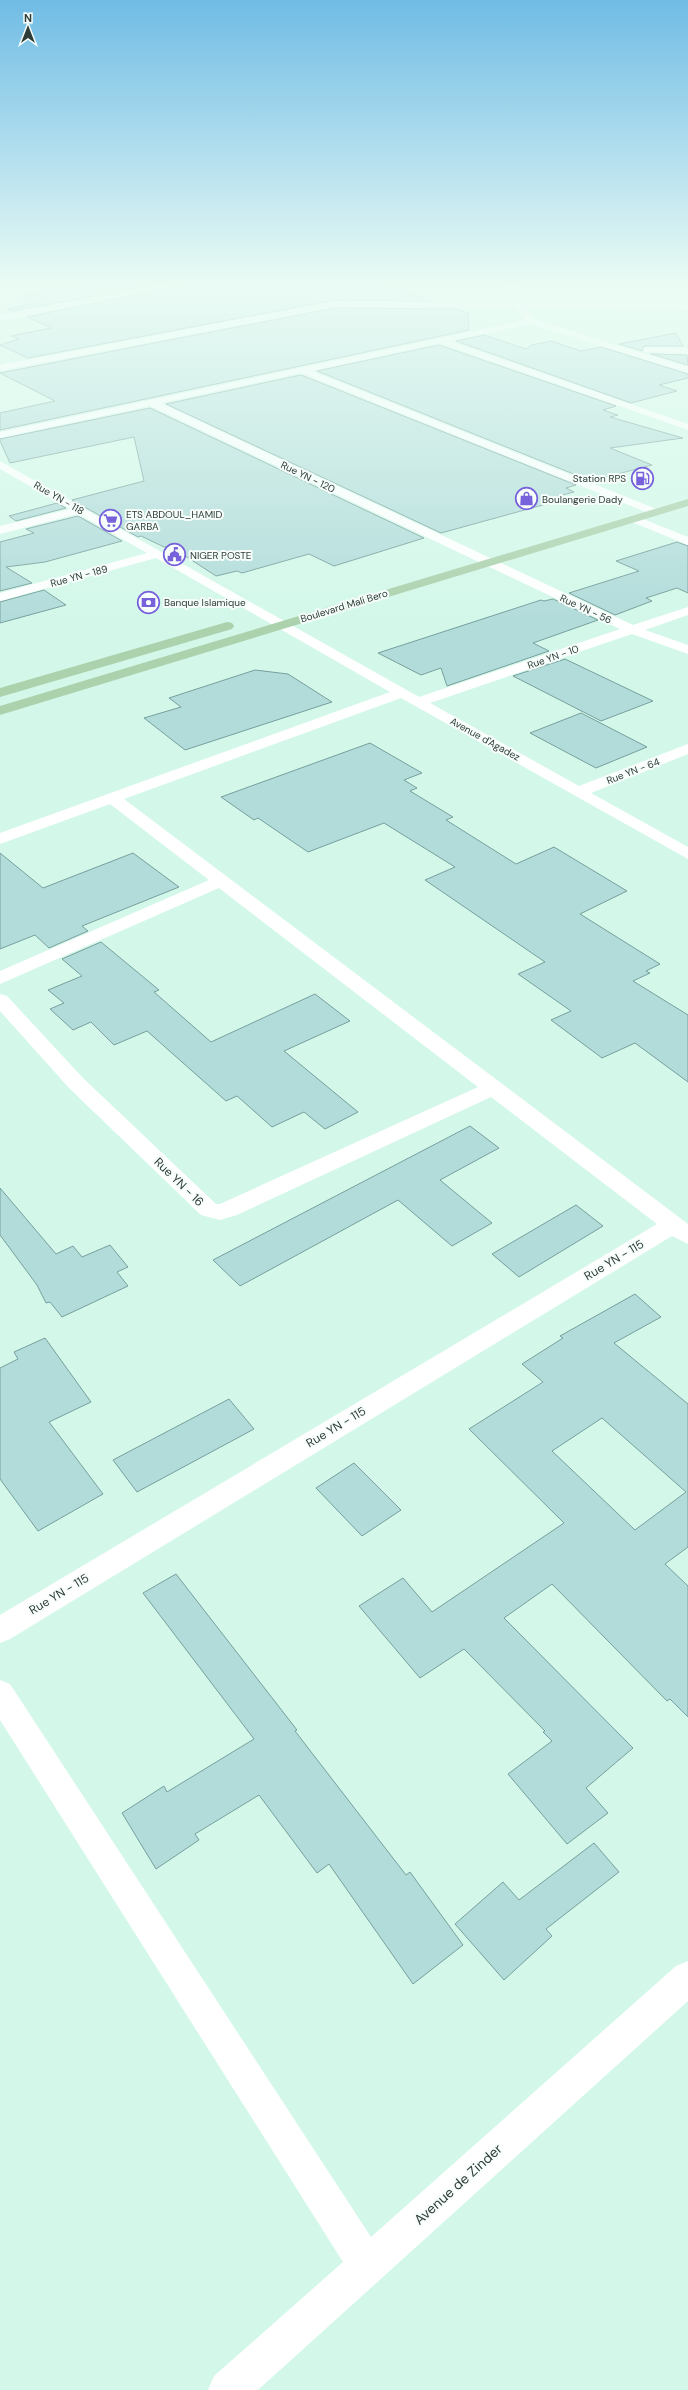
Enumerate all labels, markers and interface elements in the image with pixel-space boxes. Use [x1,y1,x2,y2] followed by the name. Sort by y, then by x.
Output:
[8,8,48,48] north arrow
[24,11,32,25] text: N
[279,458,338,496] street label: Rue YN - 120
[629,465,655,491] fuel station icon: Station RPS
[573,472,626,485] place label: Station RPS
[32,478,86,518] street label: Rue YN - 118
[514,486,540,512] shop icon: Boulangerie Dady
[542,493,623,506] place label: Boulangerie Dady
[97,507,123,533] supermarket icon: ETS ABDOUL_HAMID GARBA
[126,508,222,533] place label: ETS ABDOUL_HAMID GARBA
[161,542,187,568] public building icon: NIGER POSTE
[190,549,252,562] place label: NIGER POSTE
[49,562,109,590] street label: Rue YN - 189
[299,587,389,625] street label: Boulevard Mali Bero
[136,589,162,615] bank icon: Banque Islamique
[558,591,614,627] street label: Rue YN - 56
[164,596,246,609] place label: Banque Islamique
[526,642,581,672] street label: Rue YN - 10
[448,714,523,764] street label: Avenue d'Agadez
[605,755,661,787] street label: Rue YN - 64
[151,1154,207,1210] street label: Rue YN - 16
[581,1236,647,1284] street label: Rue YN - 115
[303,1403,369,1451] street label: Rue YN - 115
[26,1570,92,1618] street label: Rue YN - 115
[410,2140,506,2228] street label: Avenue de Zinder

